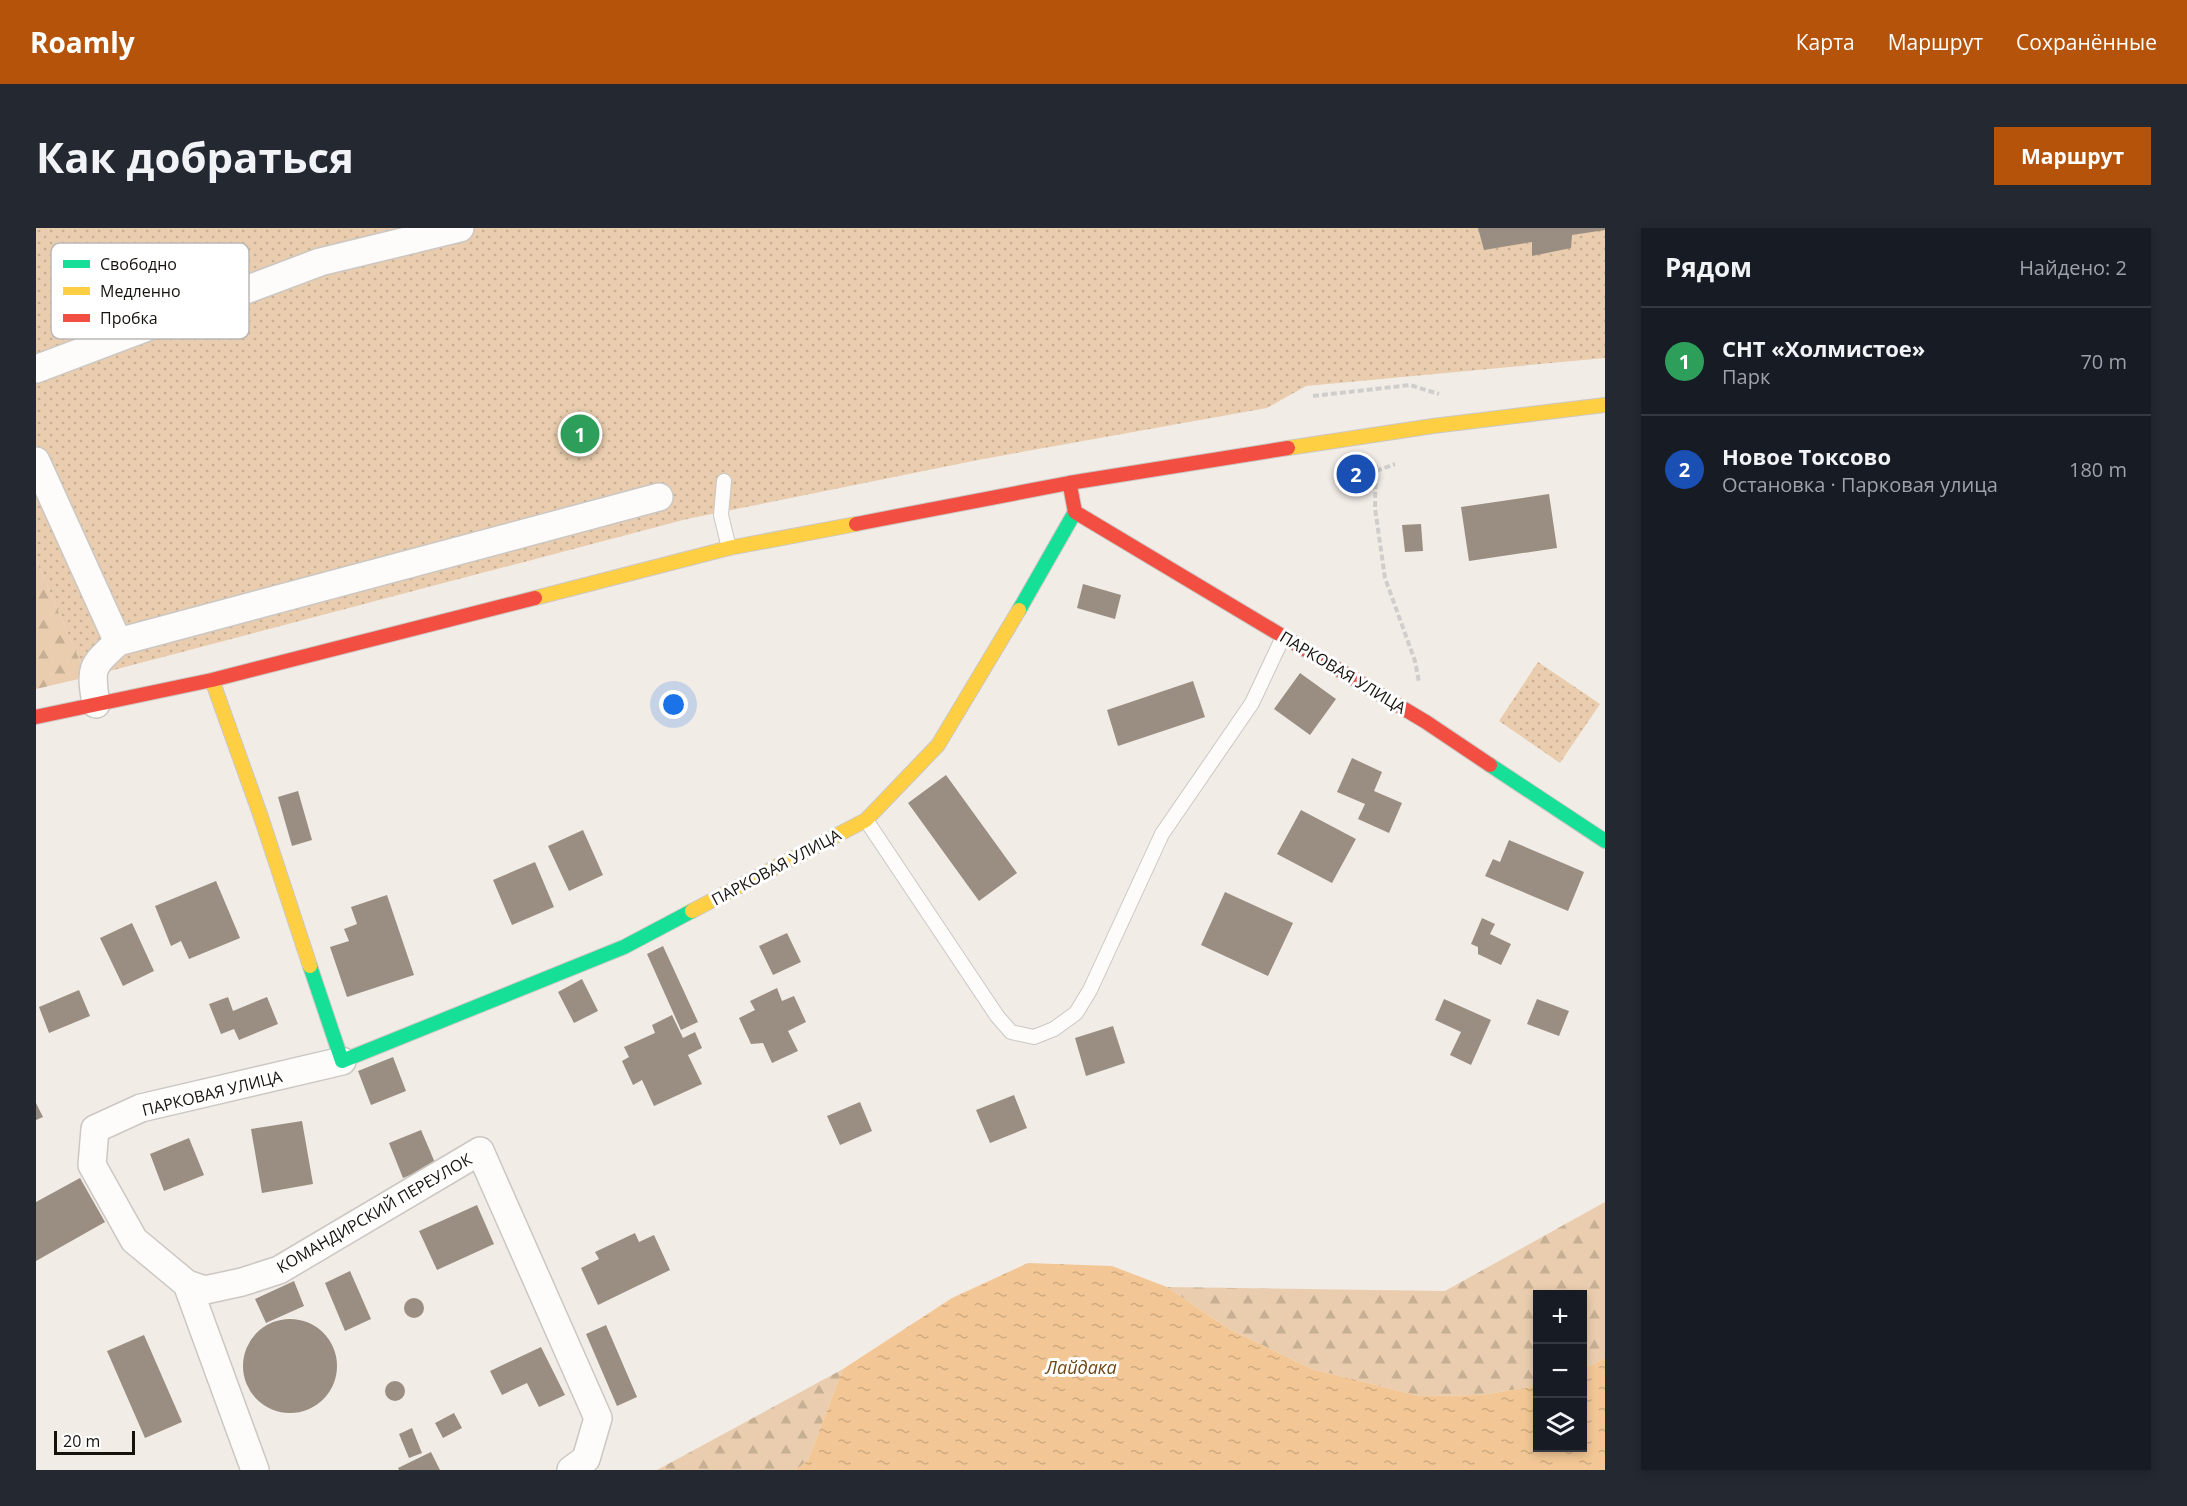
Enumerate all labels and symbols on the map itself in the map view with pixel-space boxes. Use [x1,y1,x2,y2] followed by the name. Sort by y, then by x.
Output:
[51,243,249,339] legend
[100,253,177,275] text: Свободно
[100,280,181,302] text: Медленно
[100,307,158,329] text: Пробка
[560,412,600,456] pin: 1
[1336,452,1376,496] pin: 2
[1276,626,1411,719] street label: ПАРКОВАЯ УЛИЦА
[659,690,688,719] your location
[707,823,845,910] street label: ПАРКОВАЯ УЛИЦА
[140,1065,285,1121] street label: ПАРКОВАЯ УЛИЦА
[272,1148,476,1278] street label: КОМАНДИРСКИЙ ПЕРЕУЛОК
[1044,1355,1117,1379] water label: Лайдака
[54,1428,135,1456] scale bar

